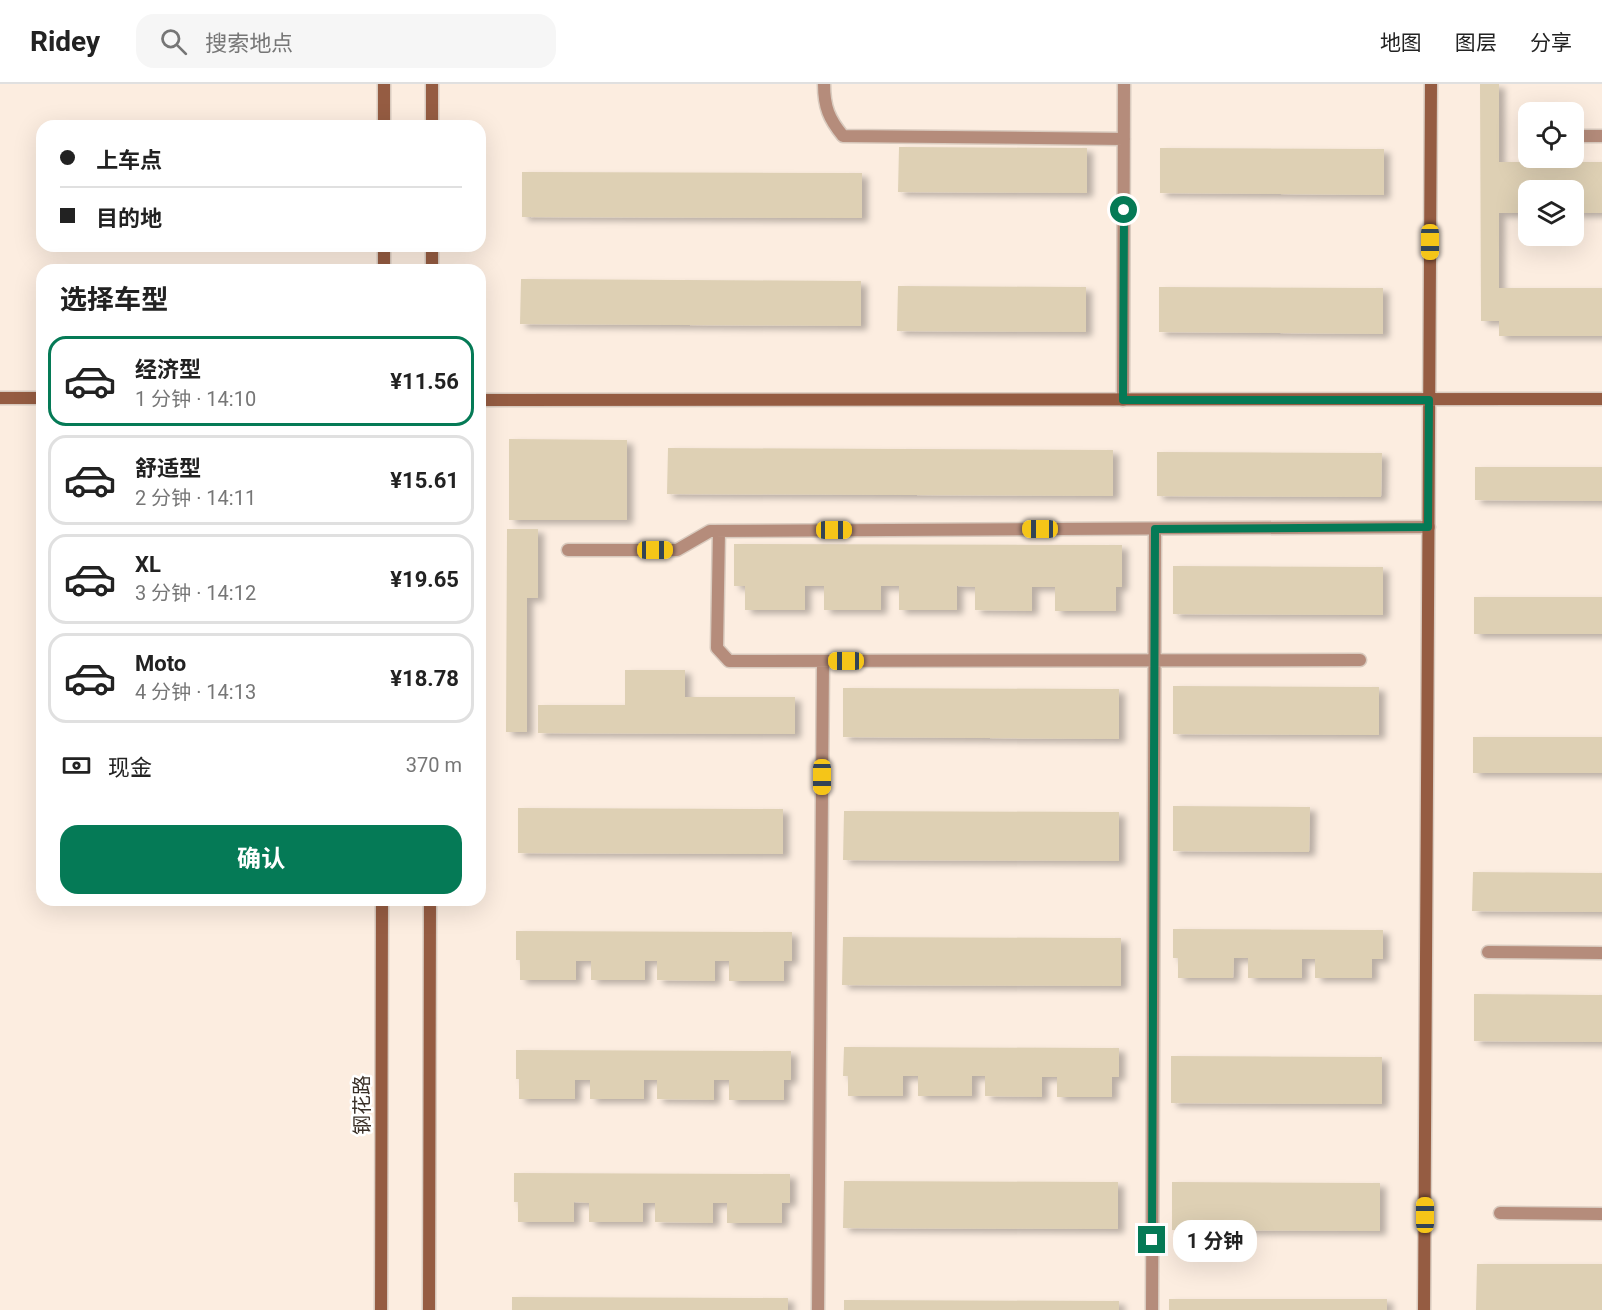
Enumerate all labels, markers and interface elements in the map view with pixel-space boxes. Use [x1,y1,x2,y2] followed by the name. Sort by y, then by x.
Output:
[136,14,556,68] search box
[30,25,100,58] text: Ridey
[157,25,190,58] icon: search
[205,31,293,56] text: 搜索地点
[1380,31,1422,55] text: 地图
[1455,31,1497,55] text: 图层
[1530,31,1572,55] text: 分享
[1518,102,1584,246] map controls
[1518,102,1584,168] button: locate
[96,148,162,173] text: 上车点
[1518,180,1584,246] button: layers
[1110,196,1137,223] route start
[96,206,162,231] text: 目的地
[1421,224,1439,260] car
[60,284,168,316] text: 选择车型
[63,354,117,408] icon: car
[135,357,201,382] text: 经济型
[390,369,459,394] text: ¥11.56
[135,387,256,411] text: 1 分钟 · 14:10
[63,453,117,507] icon: car
[135,456,201,481] text: 舒适型
[390,468,459,493] text: ¥15.61
[135,486,256,510] text: 2 分钟 · 14:11
[1022,520,1058,538] car
[816,521,852,539] car
[637,541,673,559] car
[63,552,117,606] icon: car
[135,552,161,577] text: XL
[390,567,459,592] text: ¥19.65
[135,581,256,605] text: 3 分钟 · 14:12
[63,651,117,705] icon: car
[135,651,186,676] text: Moto
[828,652,864,670] car
[390,666,459,691] text: ¥18.78
[135,680,256,704] text: 4 分钟 · 14:13
[60,749,93,782] icon: cash
[406,753,462,777] text: 370 m
[108,755,152,780] text: 现金
[813,759,831,795] car
[60,825,462,894] button: 确认
[350,1075,374,1135] street label: 钢花路
[1416,1197,1434,1233] car
[1173,1219,1257,1261] callout: 1 分钟
[1138,1226,1165,1253] route end
[1187,1229,1243,1253] text: 1 分钟

